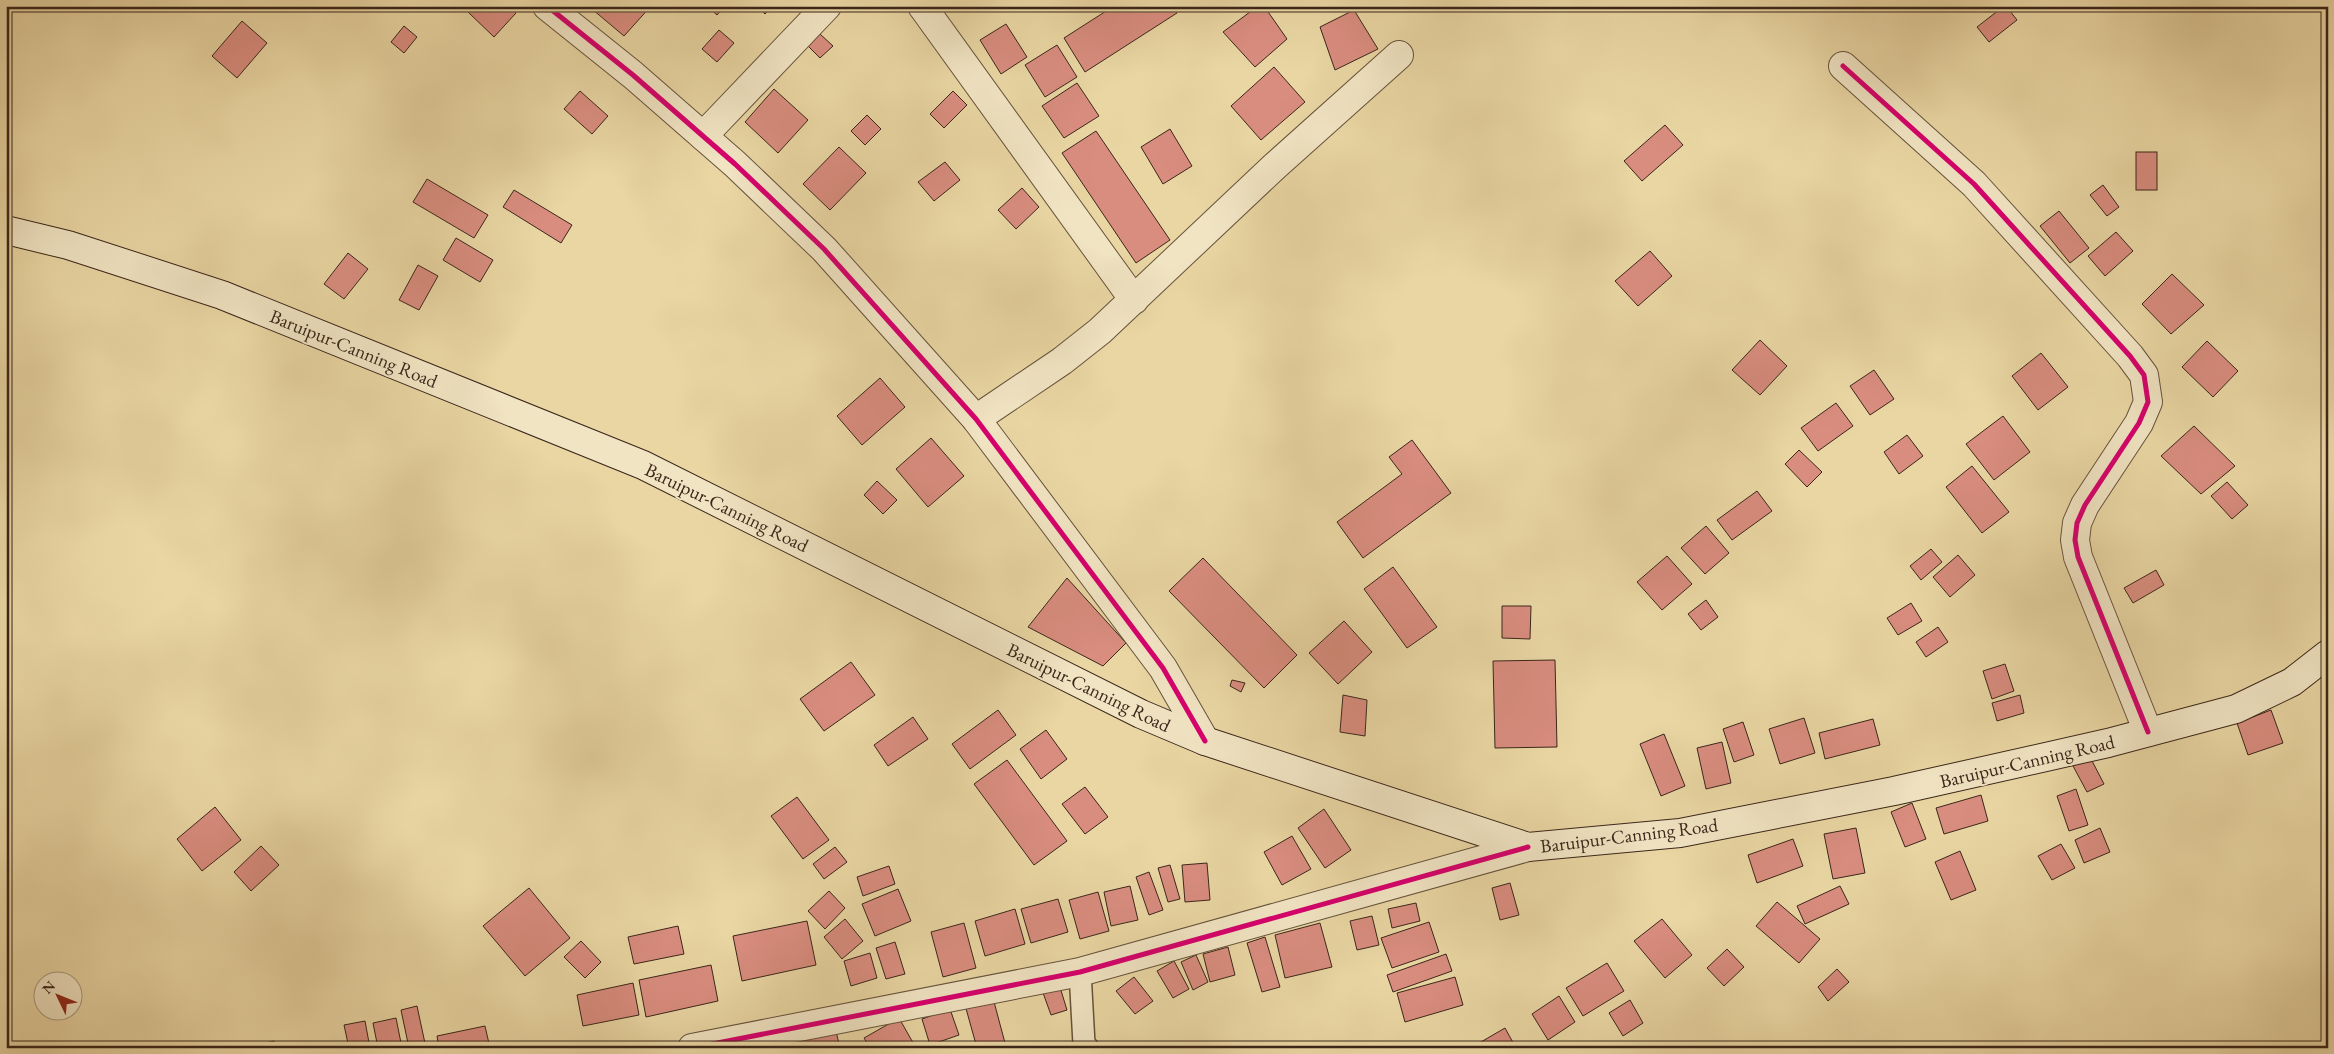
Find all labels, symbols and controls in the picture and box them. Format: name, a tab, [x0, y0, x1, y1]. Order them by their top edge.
street label: Baruipur-Canning Road	[266, 303, 442, 394]
street label: Baruipur-Canning Road	[641, 457, 813, 558]
street label: Baruipur-Canning Road	[1003, 637, 1175, 738]
street label: Baruipur-Canning Road	[1937, 729, 2117, 794]
street label: Baruipur-Canning Road	[1539, 812, 1720, 859]
north arrow	[32, 972, 82, 1022]
text: N	[38, 976, 59, 997]

